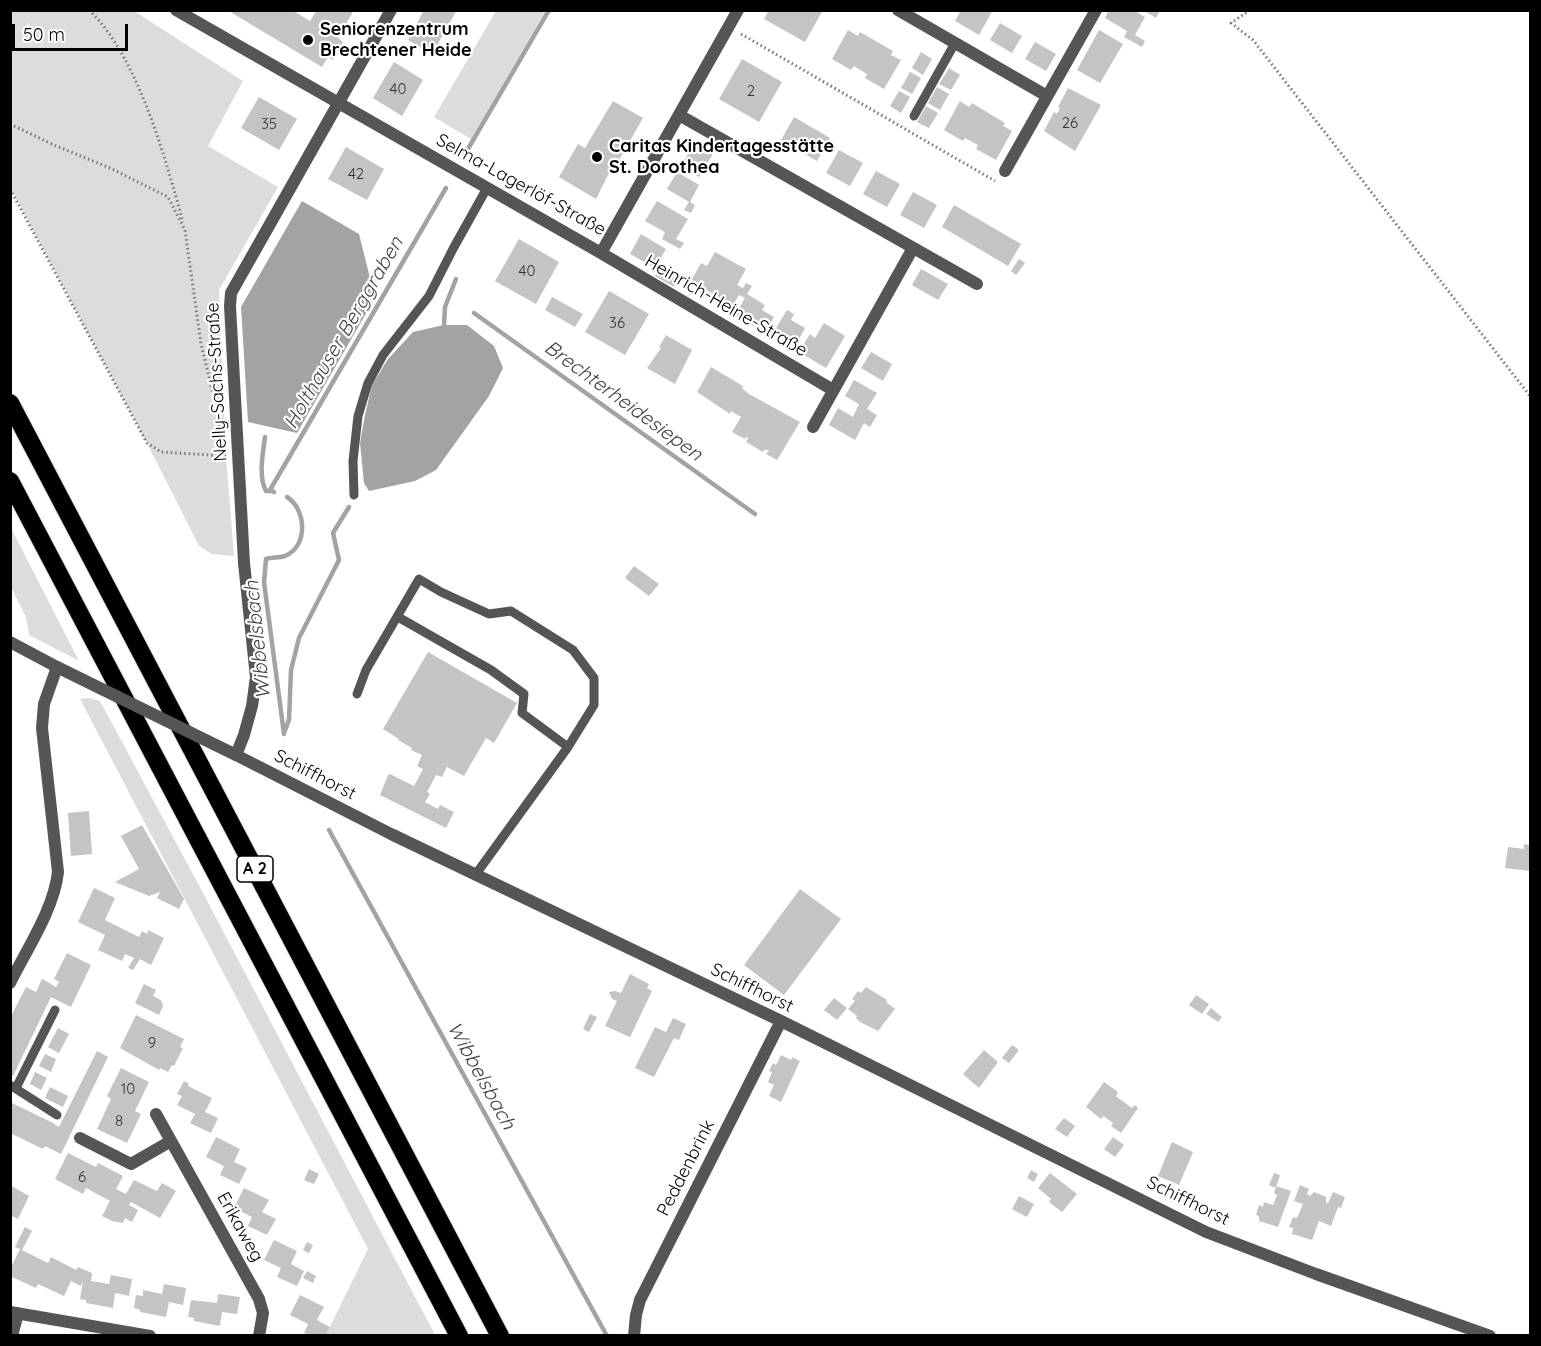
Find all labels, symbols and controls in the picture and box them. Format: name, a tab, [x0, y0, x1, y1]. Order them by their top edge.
scale bar	[15, 12, 130, 50]
place label: Seniorenzentrum Brechtener Heide	[320, 19, 472, 62]
text: 50 m	[23, 23, 65, 46]
marker: Seniorenzentrum Brechtener Heide	[301, 33, 315, 47]
house number: 40	[390, 80, 406, 98]
house number: 2	[747, 82, 755, 100]
house number: 26	[1062, 114, 1078, 132]
house number: 35	[261, 115, 277, 133]
street label: Selma-Lagerlöf-Straße	[432, 129, 610, 241]
place label: Caritas Kindertagesstätte St. Dorothea	[609, 136, 834, 178]
marker: Caritas Kindertagesstätte St. Dorothea	[590, 150, 604, 164]
house number: 42	[348, 165, 364, 183]
water label: Holthauser Berggraben	[279, 233, 409, 433]
street label: Heinrich-Heine-Straße	[641, 251, 811, 361]
house number: 40	[519, 262, 535, 280]
street label: Nelly-Sachs-Straße	[202, 302, 232, 462]
house number: 36	[609, 314, 625, 332]
water label: Brechterheidesiepen	[539, 336, 707, 466]
water label: Wibbelsbach	[240, 580, 276, 700]
street label: Schiffhorst	[270, 745, 360, 805]
road number: A 2	[237, 856, 273, 882]
street label: Schiffhorst	[707, 959, 797, 1017]
water label: Wibbelsbach	[442, 1018, 520, 1134]
house number: 9	[148, 1034, 156, 1052]
house number: 10	[121, 1080, 135, 1098]
house number: 8	[115, 1112, 123, 1130]
street label: Peddenbrink	[653, 1116, 719, 1220]
house number: 6	[78, 1168, 86, 1186]
street label: Schiffhorst	[1143, 1172, 1233, 1230]
street label: Erikaweg	[212, 1188, 268, 1266]

